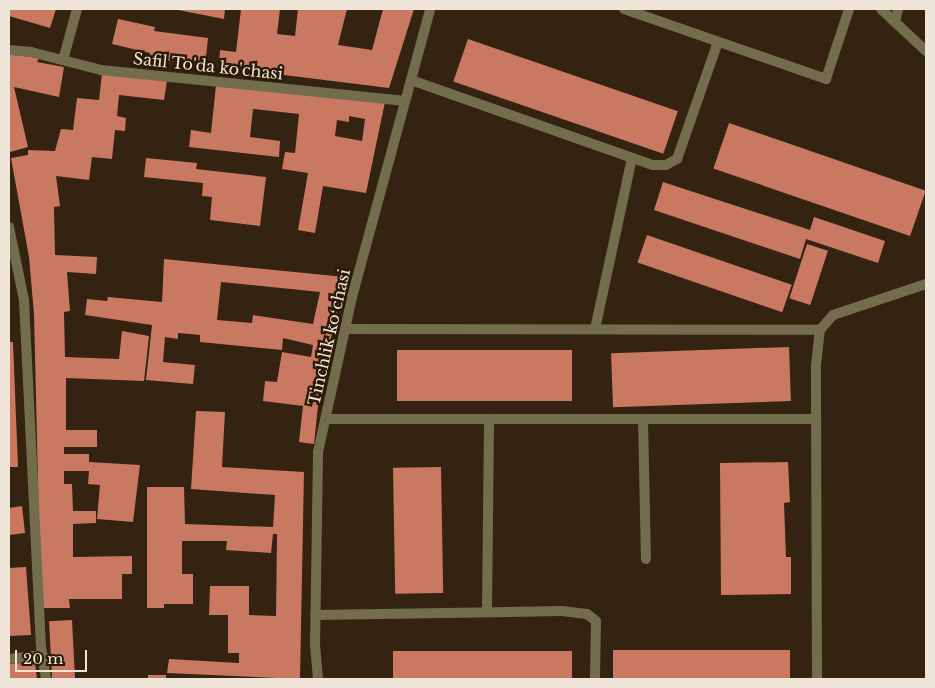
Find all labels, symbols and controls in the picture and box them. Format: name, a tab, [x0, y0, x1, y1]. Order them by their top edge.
street label: Safil To'da ko'chasi	[132, 49, 284, 83]
street label: Tinchlik koʻchasi	[304, 267, 354, 407]
scale bar	[18, 640, 90, 672]
text: 20 m	[23, 649, 63, 668]

